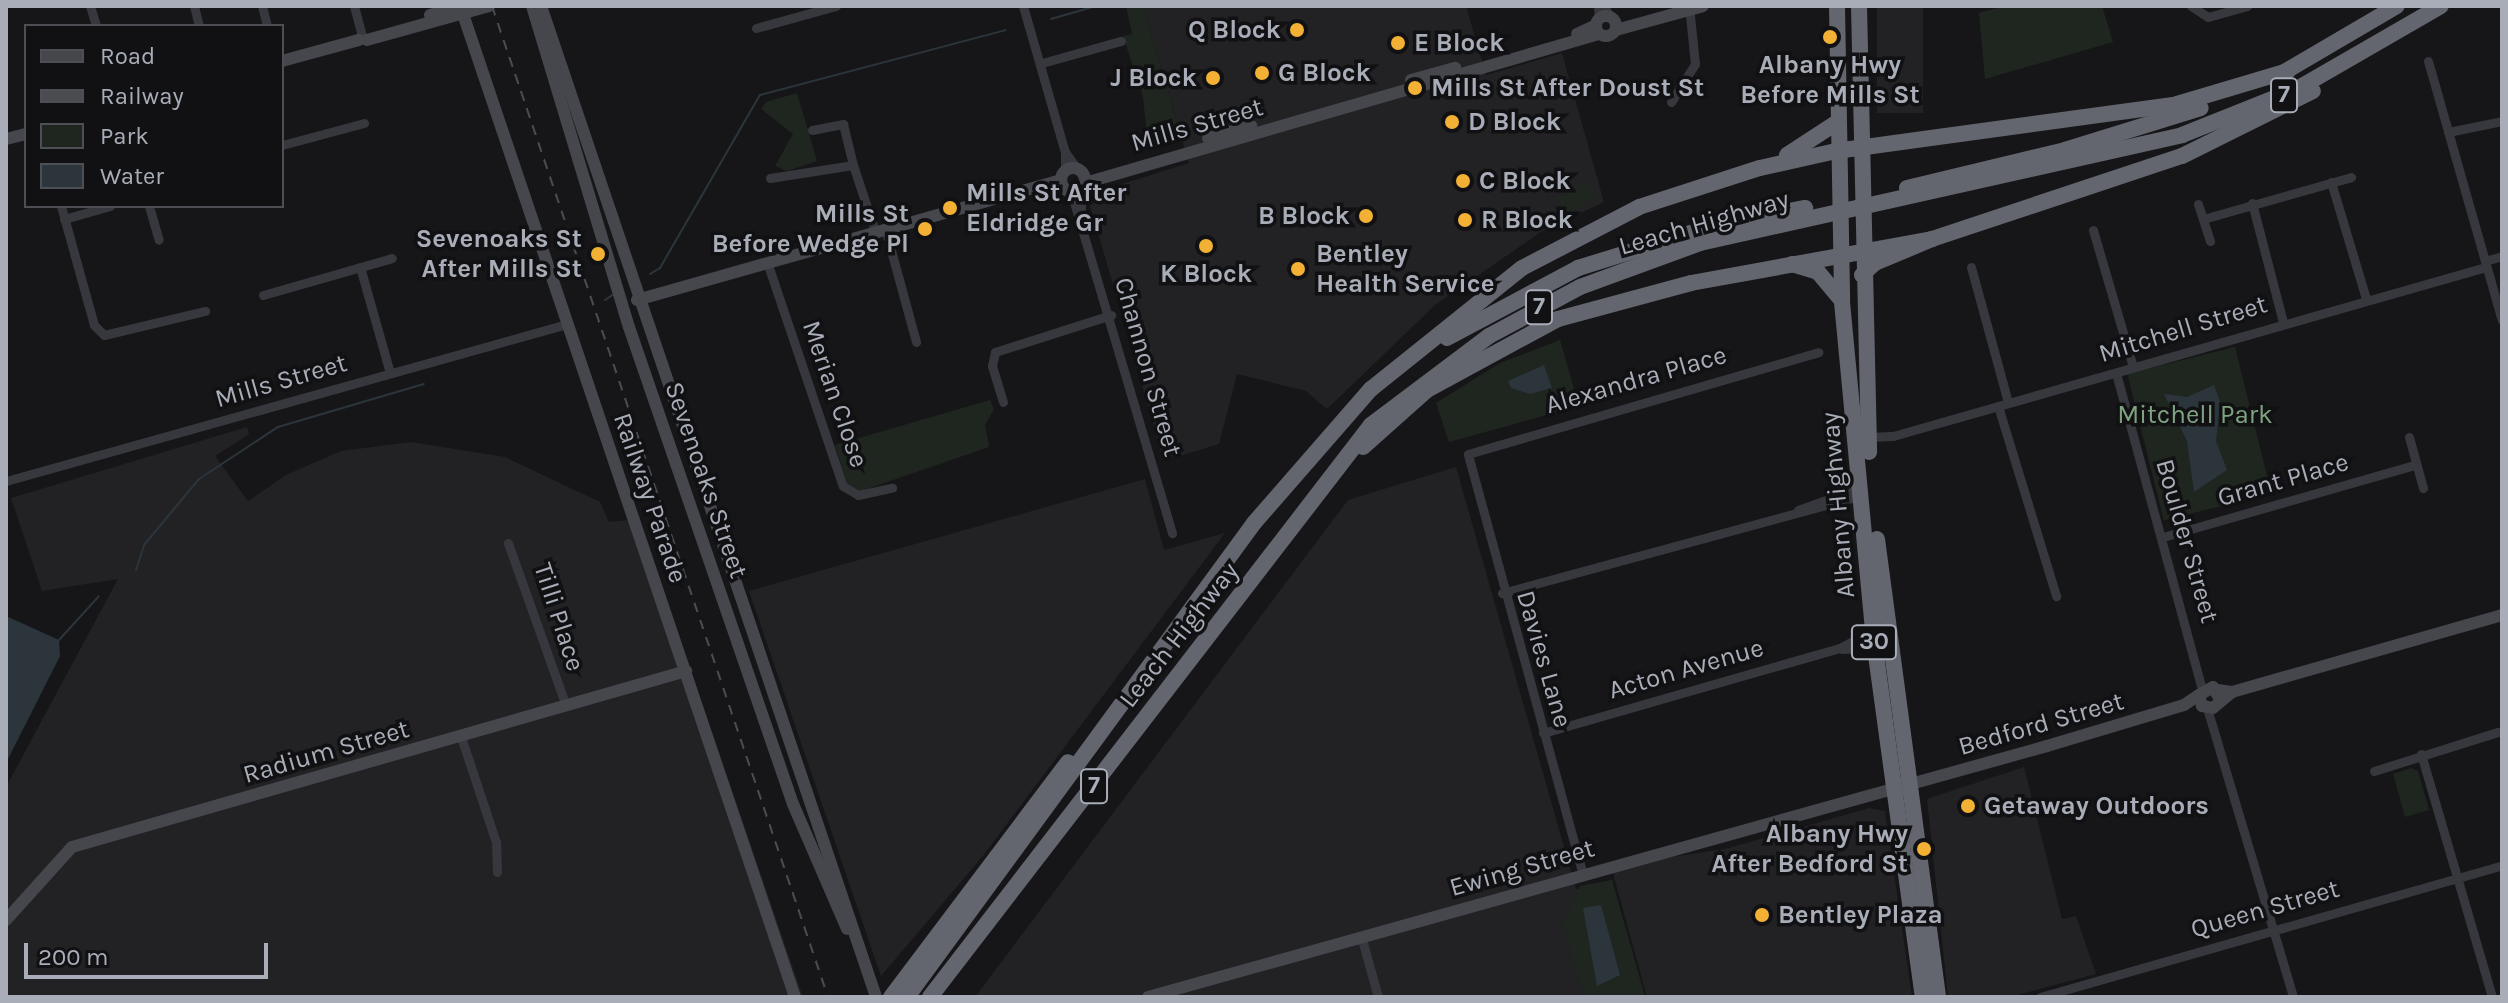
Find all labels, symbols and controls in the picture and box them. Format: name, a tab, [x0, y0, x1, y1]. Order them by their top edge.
place label: Q Block	[1188, 14, 1281, 46]
marker: Q Block	[1288, 21, 1306, 39]
legend	[24, 24, 284, 208]
place label: E Block	[1414, 27, 1504, 59]
marker: Albany Hwy Before Mills St	[1821, 28, 1839, 46]
marker: E Block	[1389, 34, 1407, 52]
text: Road	[100, 42, 155, 70]
place label: Albany Hwy Before Mills St	[1740, 49, 1920, 110]
place label: G Block	[1278, 57, 1371, 89]
place label: J Block	[1110, 62, 1197, 94]
marker: G Block	[1253, 64, 1271, 82]
marker: J Block	[1204, 69, 1222, 87]
place label: Mills St After Doust St	[1431, 72, 1704, 104]
road number: 7	[2270, 75, 2298, 115]
marker: Mills St After Doust St	[1406, 79, 1424, 97]
text: Railway	[100, 82, 184, 110]
street label: Mills Street	[1128, 91, 1266, 159]
place label: D Block	[1468, 106, 1561, 138]
marker: D Block	[1443, 113, 1461, 131]
text: Park	[100, 122, 149, 150]
text: Water	[100, 162, 164, 190]
place label: C Block	[1479, 165, 1571, 197]
marker: C Block	[1454, 172, 1472, 190]
place label: Mills St After Eldridge Gr	[966, 177, 1127, 238]
street label: Leach Highway	[1615, 184, 1793, 262]
place label: Mills St Before Wedge Pl	[712, 198, 909, 260]
marker: Mills St After Eldridge Gr	[941, 199, 959, 217]
place label: B Block	[1258, 200, 1350, 232]
place label: R Block	[1481, 204, 1573, 236]
marker: B Block	[1357, 207, 1375, 225]
marker: R Block	[1456, 211, 1474, 229]
marker: Mills St Before Wedge Pl	[916, 220, 934, 238]
place label: Sevenoaks St After Mills St	[416, 223, 582, 284]
marker: K Block	[1197, 237, 1215, 255]
place label: Bentley Health Service	[1316, 238, 1494, 300]
marker: Sevenoaks St After Mills St	[589, 245, 607, 263]
place label: K Block	[1160, 258, 1252, 290]
marker: Bentley Health Service	[1287, 258, 1309, 280]
street label: Channon Street	[1108, 274, 1188, 460]
road number: 7	[1525, 287, 1553, 327]
street label: Mitchell Street	[2095, 289, 2271, 369]
street label: Merian Close	[795, 317, 875, 471]
street label: Alexandra Place	[1542, 339, 1730, 421]
street label: Mills Street	[212, 347, 350, 415]
street label: Sevenoaks Street	[658, 378, 754, 582]
park label: Mitchell Park	[2117, 399, 2273, 431]
street label: Railway Parade	[606, 409, 694, 587]
street label: Albany Highway	[1814, 411, 1862, 599]
street label: Grant Place	[2214, 446, 2352, 514]
street label: Boulder Street	[2149, 455, 2225, 627]
street label: Leach Highway	[1113, 556, 1245, 714]
street label: Tilli Place	[527, 559, 591, 675]
street label: Davies Lane	[1510, 587, 1578, 731]
road number: 30	[1850, 622, 1898, 662]
street label: Acton Avenue	[1605, 632, 1767, 706]
street label: Bedford Street	[1955, 686, 2127, 762]
street label: Radium Street	[240, 713, 412, 791]
road number: 7	[1080, 766, 1108, 806]
place label: Getaway Outdoors	[1984, 790, 2209, 822]
marker: Getaway Outdoors	[1959, 797, 1977, 815]
place label: Albany Hwy After Bedford St	[1711, 818, 1908, 880]
street label: Ewing Street	[1446, 832, 1598, 904]
marker: Albany Hwy After Bedford St	[1915, 840, 1933, 858]
street label: Queen Street	[2187, 873, 2343, 945]
place label: Bentley Plaza	[1778, 899, 1943, 931]
marker: Bentley Plaza	[1753, 906, 1771, 924]
scale bar	[28, 927, 272, 977]
text: 200 m	[38, 943, 109, 971]

